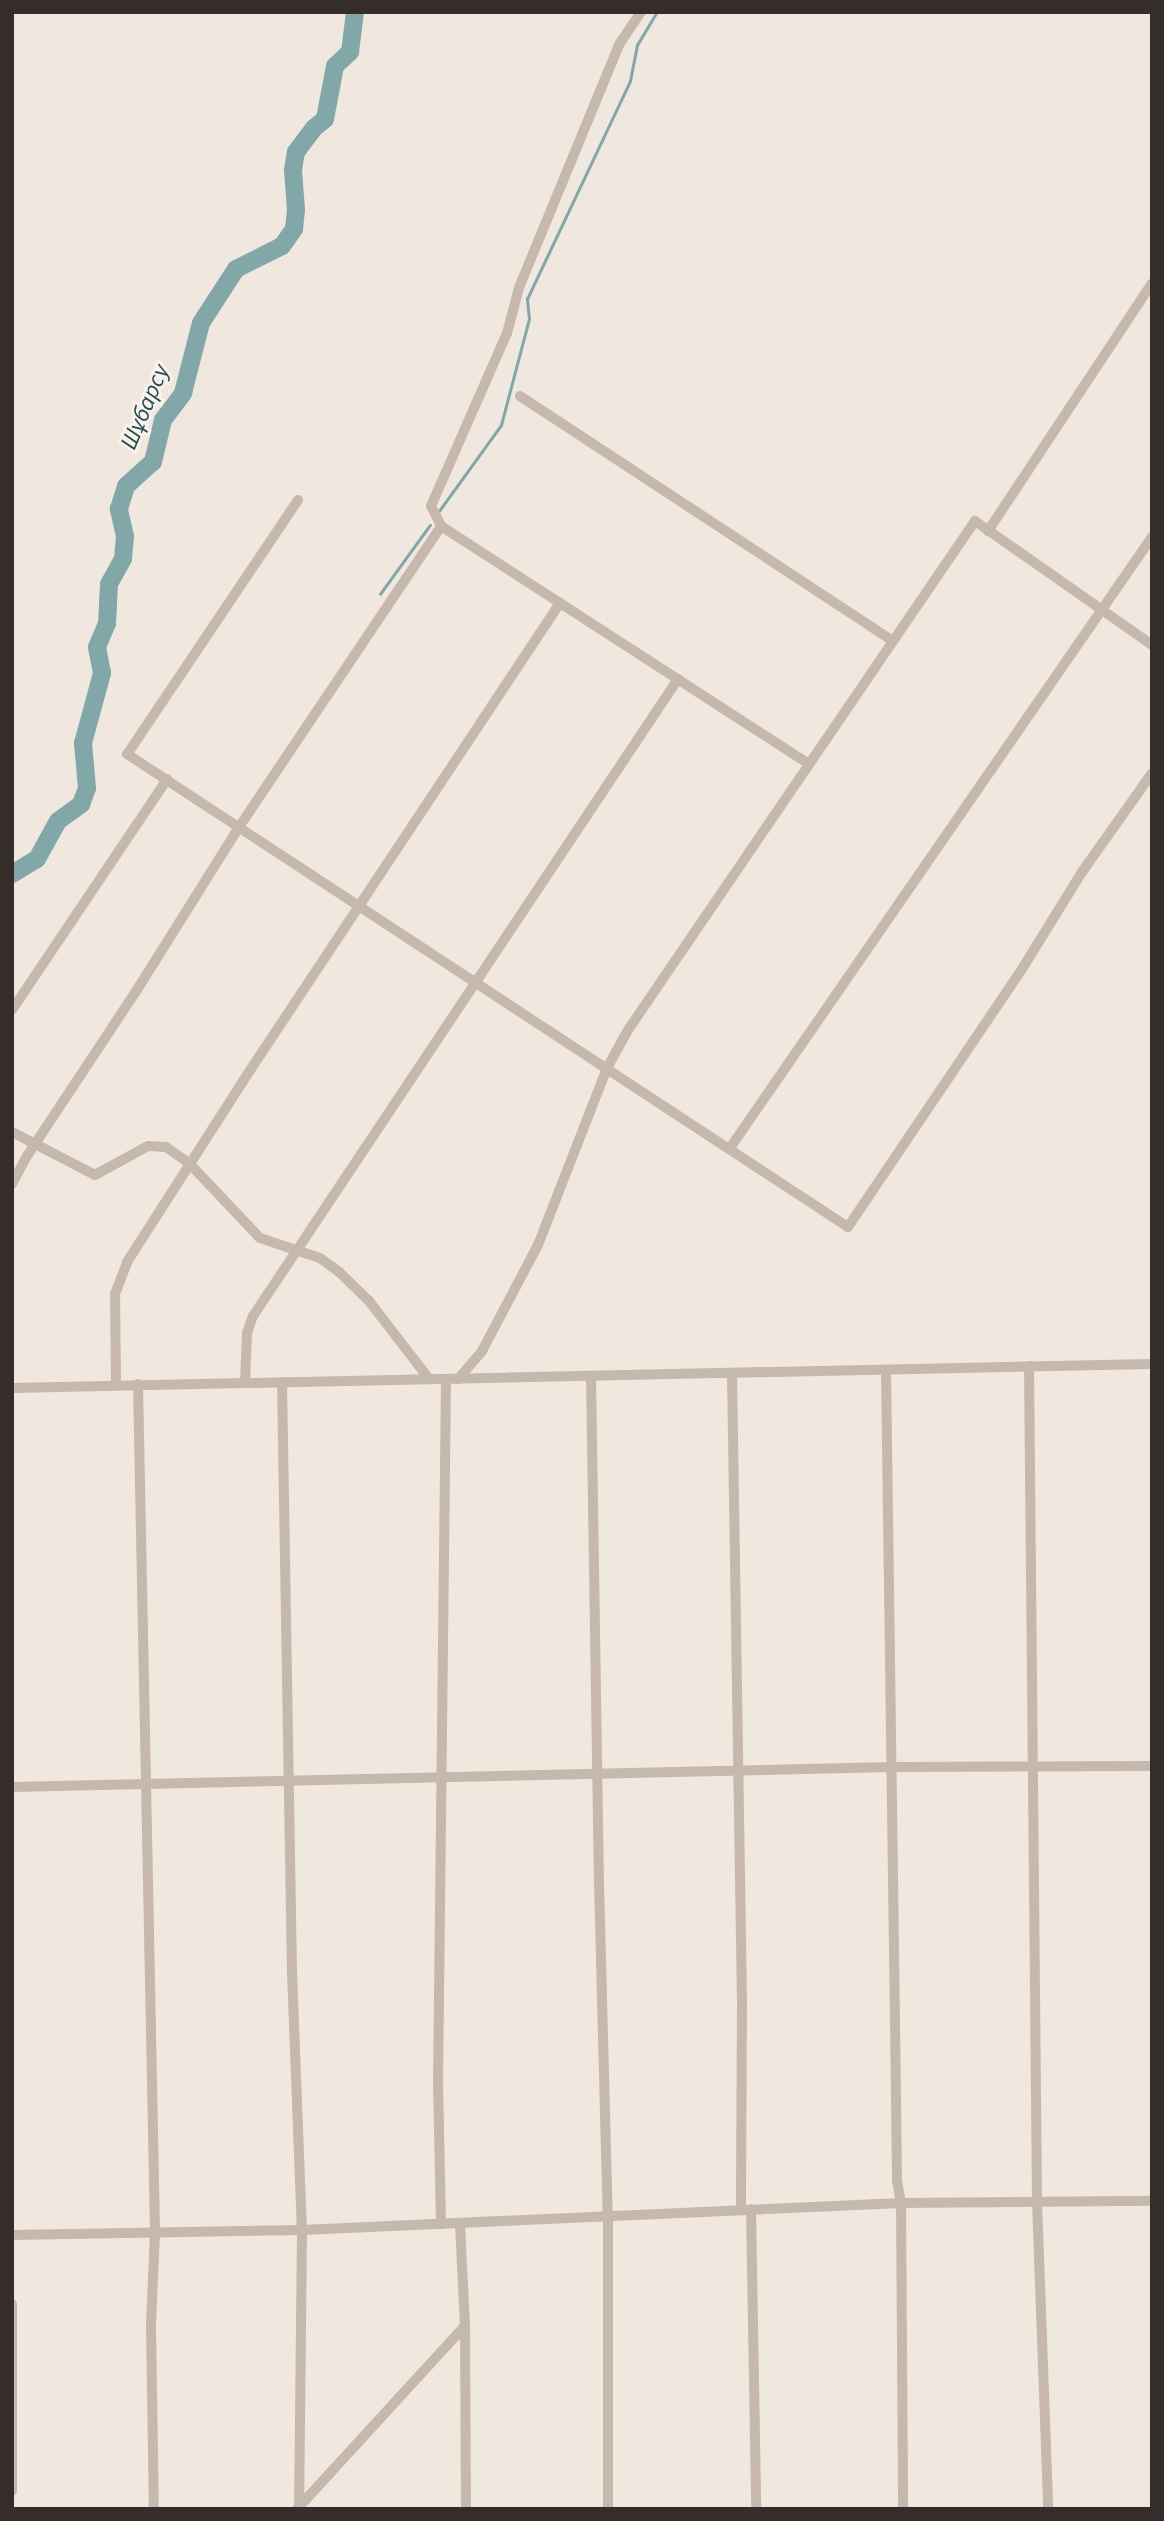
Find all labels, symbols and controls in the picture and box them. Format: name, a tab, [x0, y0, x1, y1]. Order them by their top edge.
water label: Шұбарсу	[114, 360, 176, 454]

